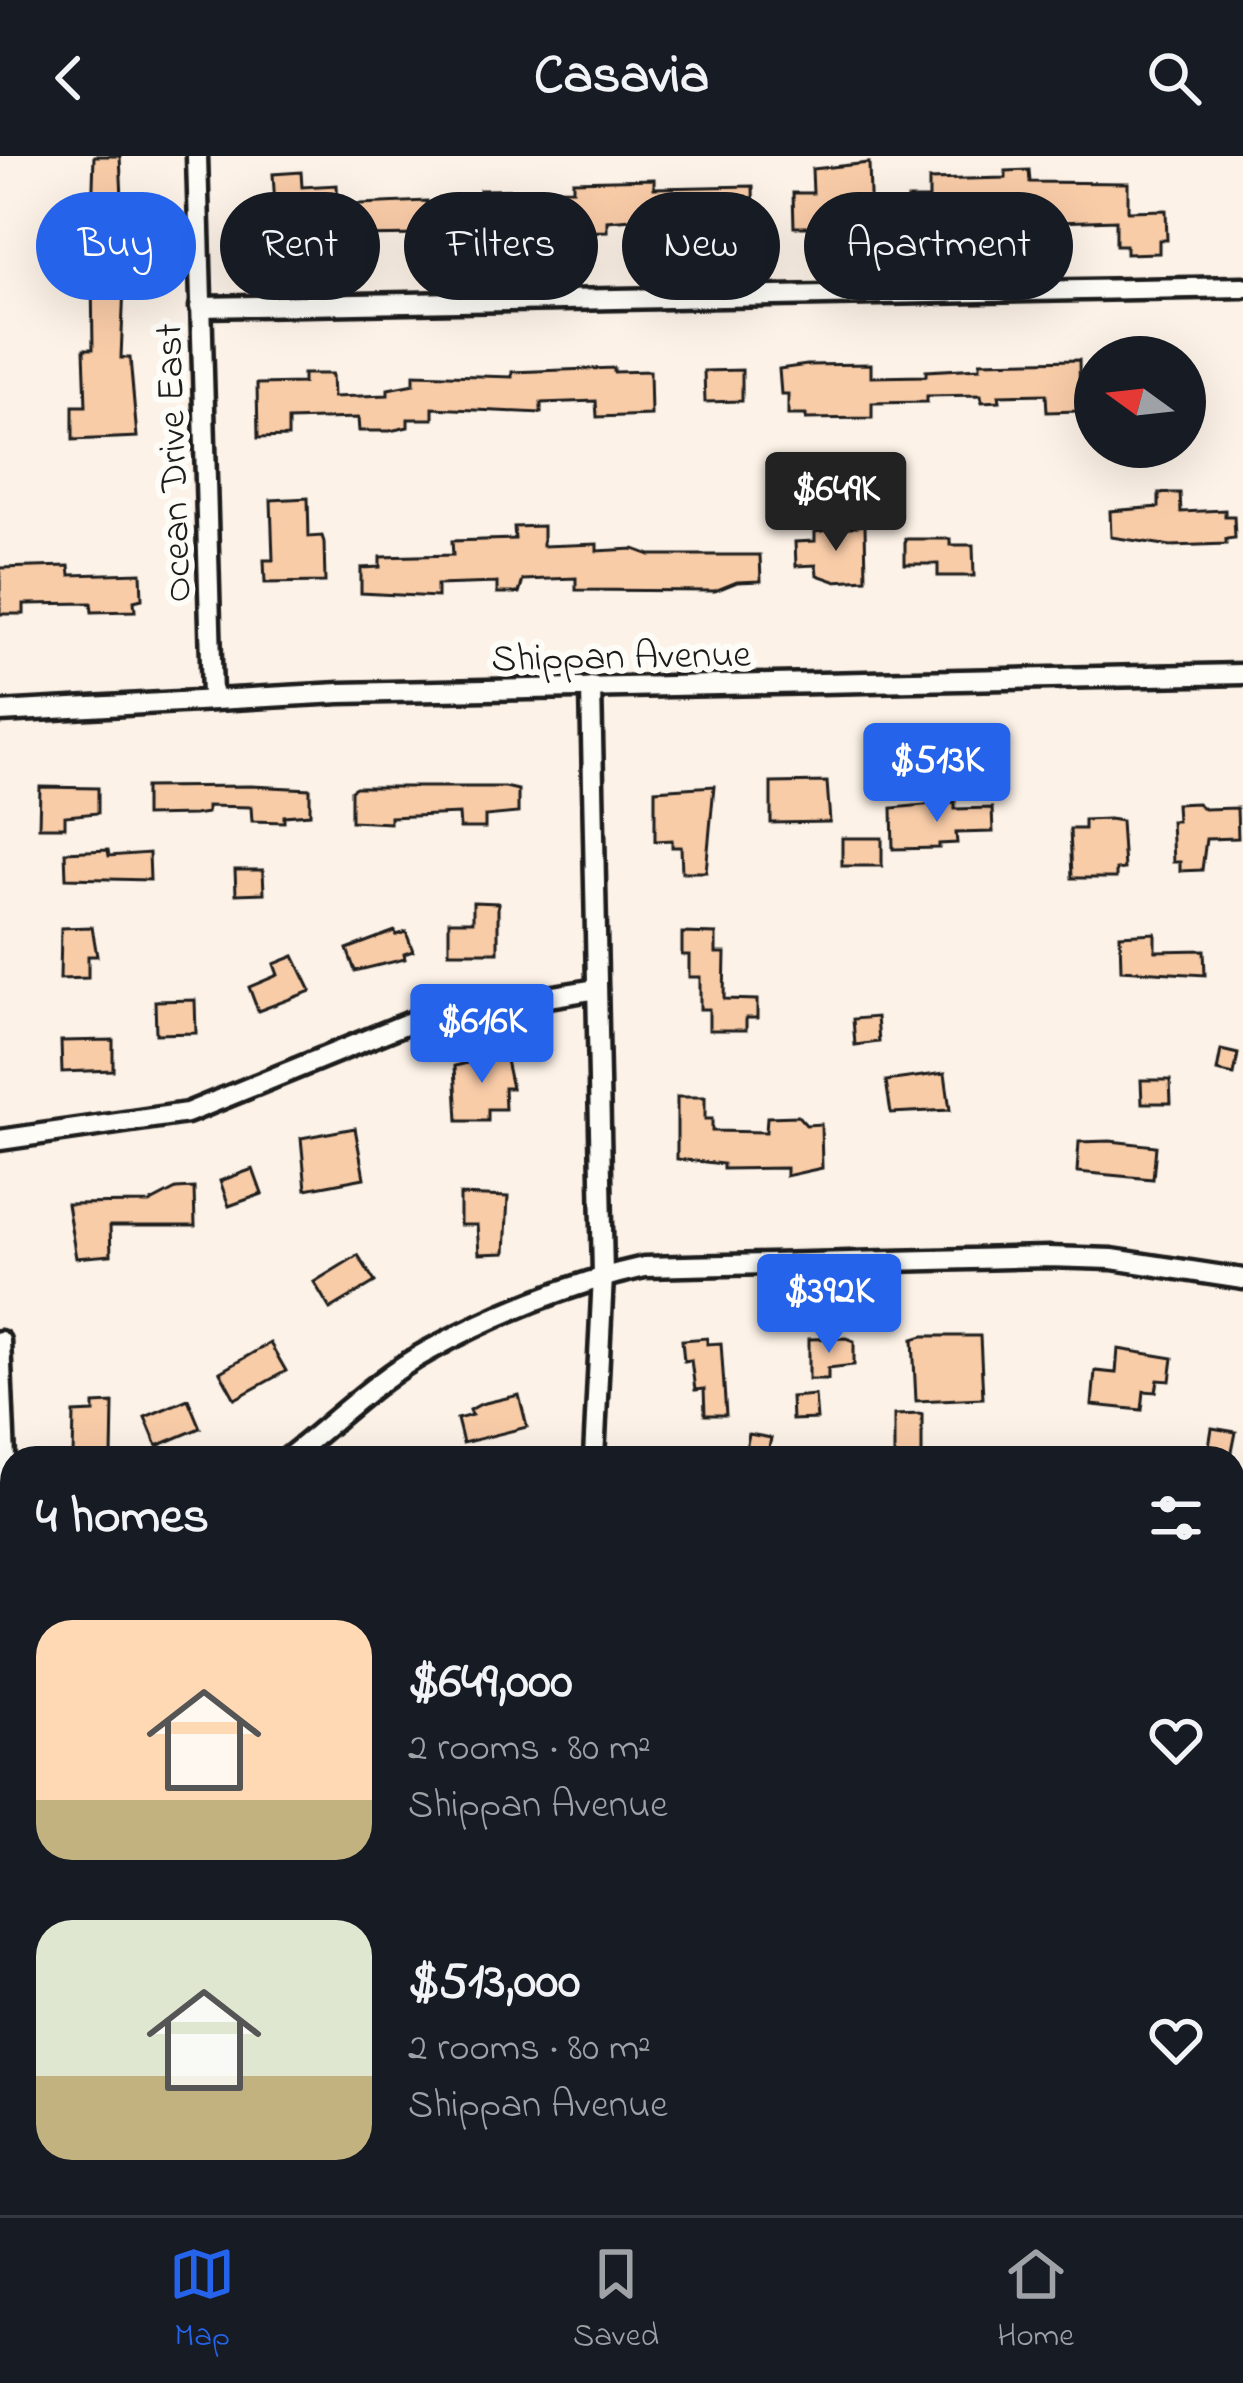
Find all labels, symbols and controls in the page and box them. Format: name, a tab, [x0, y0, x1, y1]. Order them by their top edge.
text: Casavia	[534, 39, 709, 117]
icon: back	[36, 45, 102, 111]
icon: search	[1141, 45, 1207, 111]
chip: Buy	[36, 192, 196, 300]
chip: Rent	[220, 192, 380, 300]
chip: Filters	[404, 192, 598, 300]
chip: New	[622, 192, 780, 300]
chip: Apartment	[804, 192, 1073, 300]
street label: Ocean Drive East	[142, 322, 209, 603]
north arrow	[1074, 336, 1206, 468]
map controls	[1074, 336, 1206, 468]
pin: $649K	[752, 452, 920, 554]
text: $649K	[792, 462, 880, 519]
street label: Shippan Avenue	[491, 628, 752, 689]
pin: $513K	[853, 723, 1021, 825]
text: $513K	[890, 733, 984, 790]
pin: $616K	[398, 984, 566, 1086]
text: $616K	[437, 994, 527, 1051]
pin: $392K	[745, 1254, 913, 1356]
text: $392K	[784, 1264, 874, 1321]
text: 4 homes	[36, 1481, 209, 1556]
icon: filters	[1143, 1485, 1209, 1551]
text: $649,000	[408, 1646, 573, 1721]
icon: home	[132, 1668, 276, 1812]
icon: heart	[1143, 1707, 1209, 1773]
text: 2 rooms · 80 m²	[408, 1721, 651, 1778]
text: Shippan Avenue	[408, 1778, 668, 1835]
text: $513,000	[408, 1946, 580, 2021]
icon: home	[132, 1968, 276, 2112]
icon: heart	[1143, 2007, 1209, 2073]
text: 2 rooms · 80 m²	[408, 2021, 651, 2078]
text: Shippan Avenue	[408, 2078, 668, 2135]
tab: Map	[169, 2241, 235, 2361]
tab: Saved	[573, 2241, 659, 2361]
tab: Home	[997, 2241, 1074, 2361]

